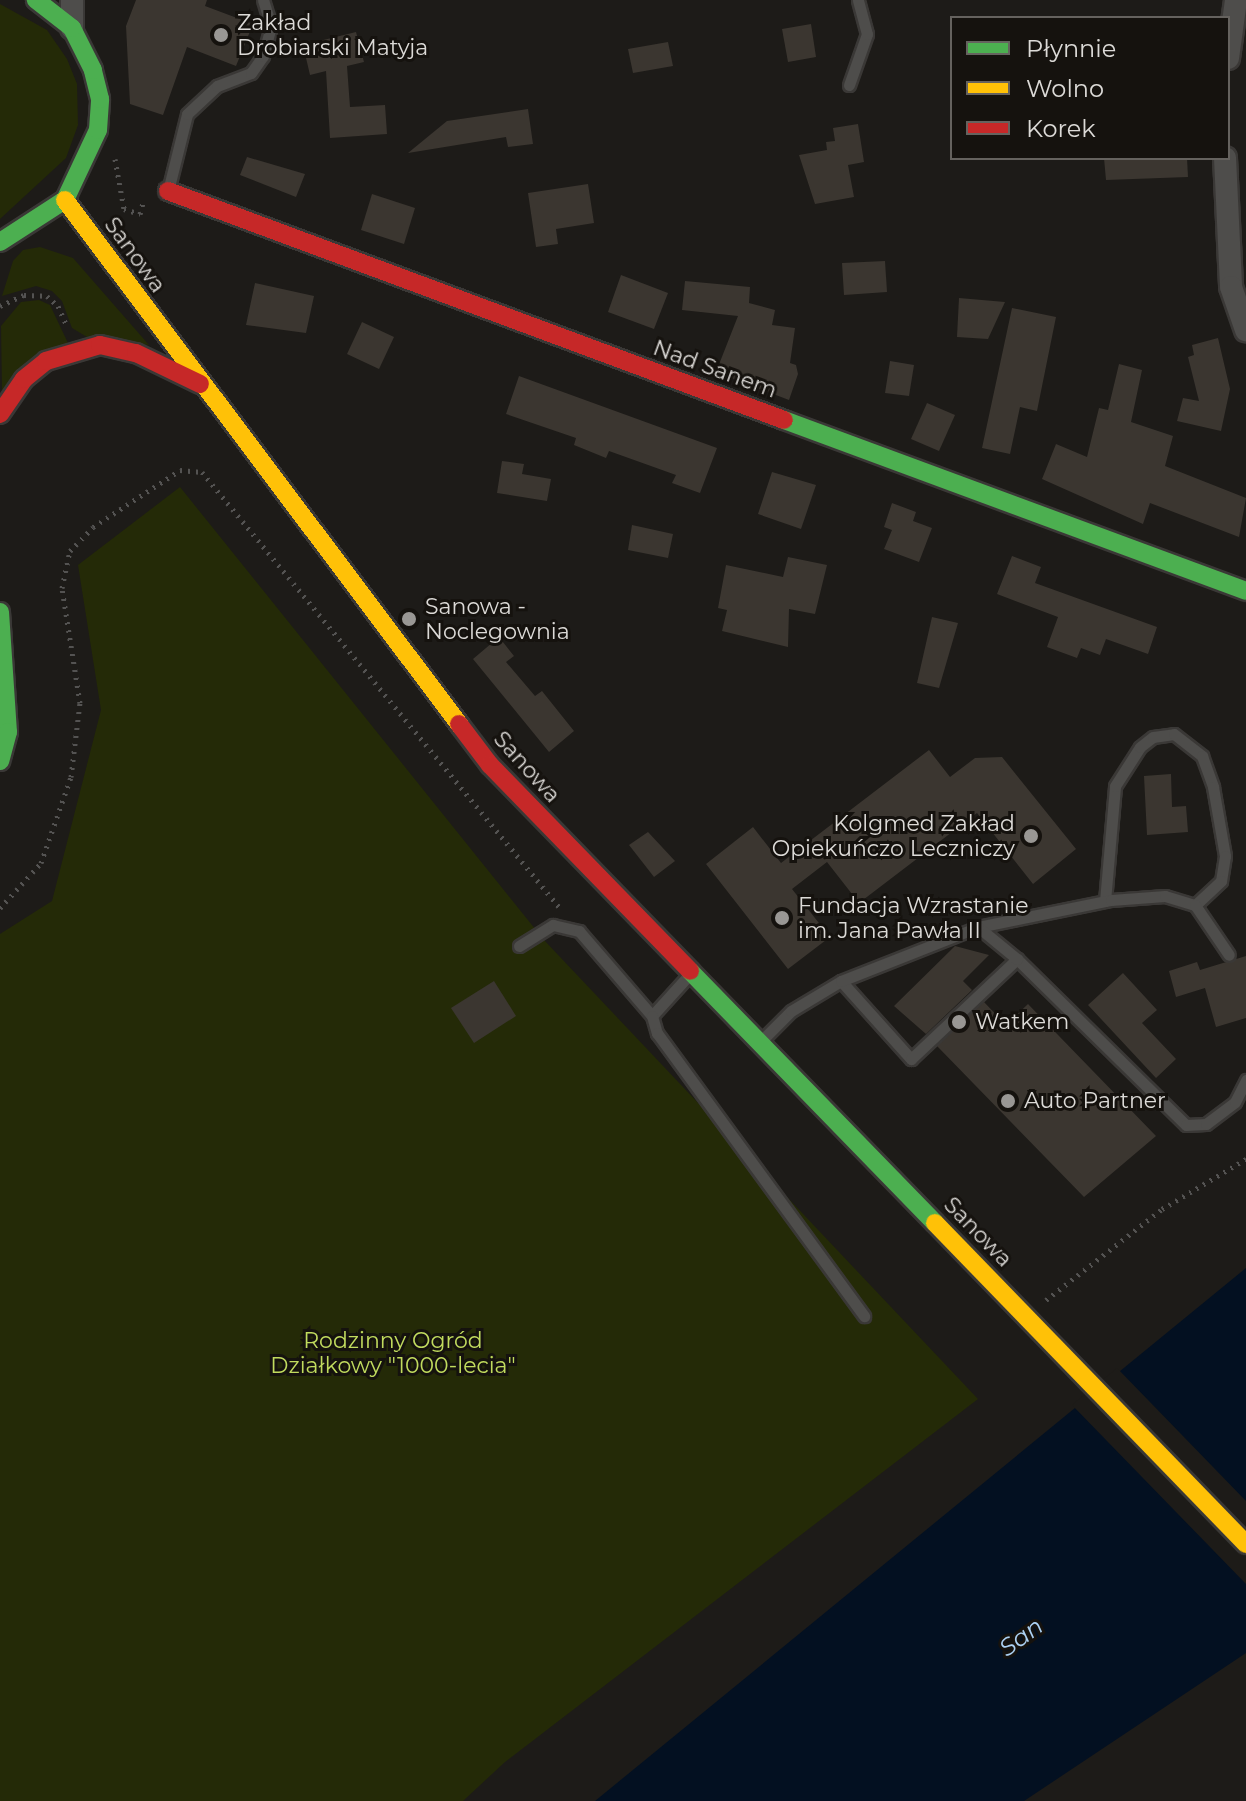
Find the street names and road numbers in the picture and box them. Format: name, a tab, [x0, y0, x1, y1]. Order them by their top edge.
street label: Sanowa	[99, 212, 171, 298]
street label: Nad Sanem	[650, 334, 780, 404]
street label: Sanowa	[488, 726, 566, 808]
street label: Sanowa	[938, 1192, 1018, 1272]

